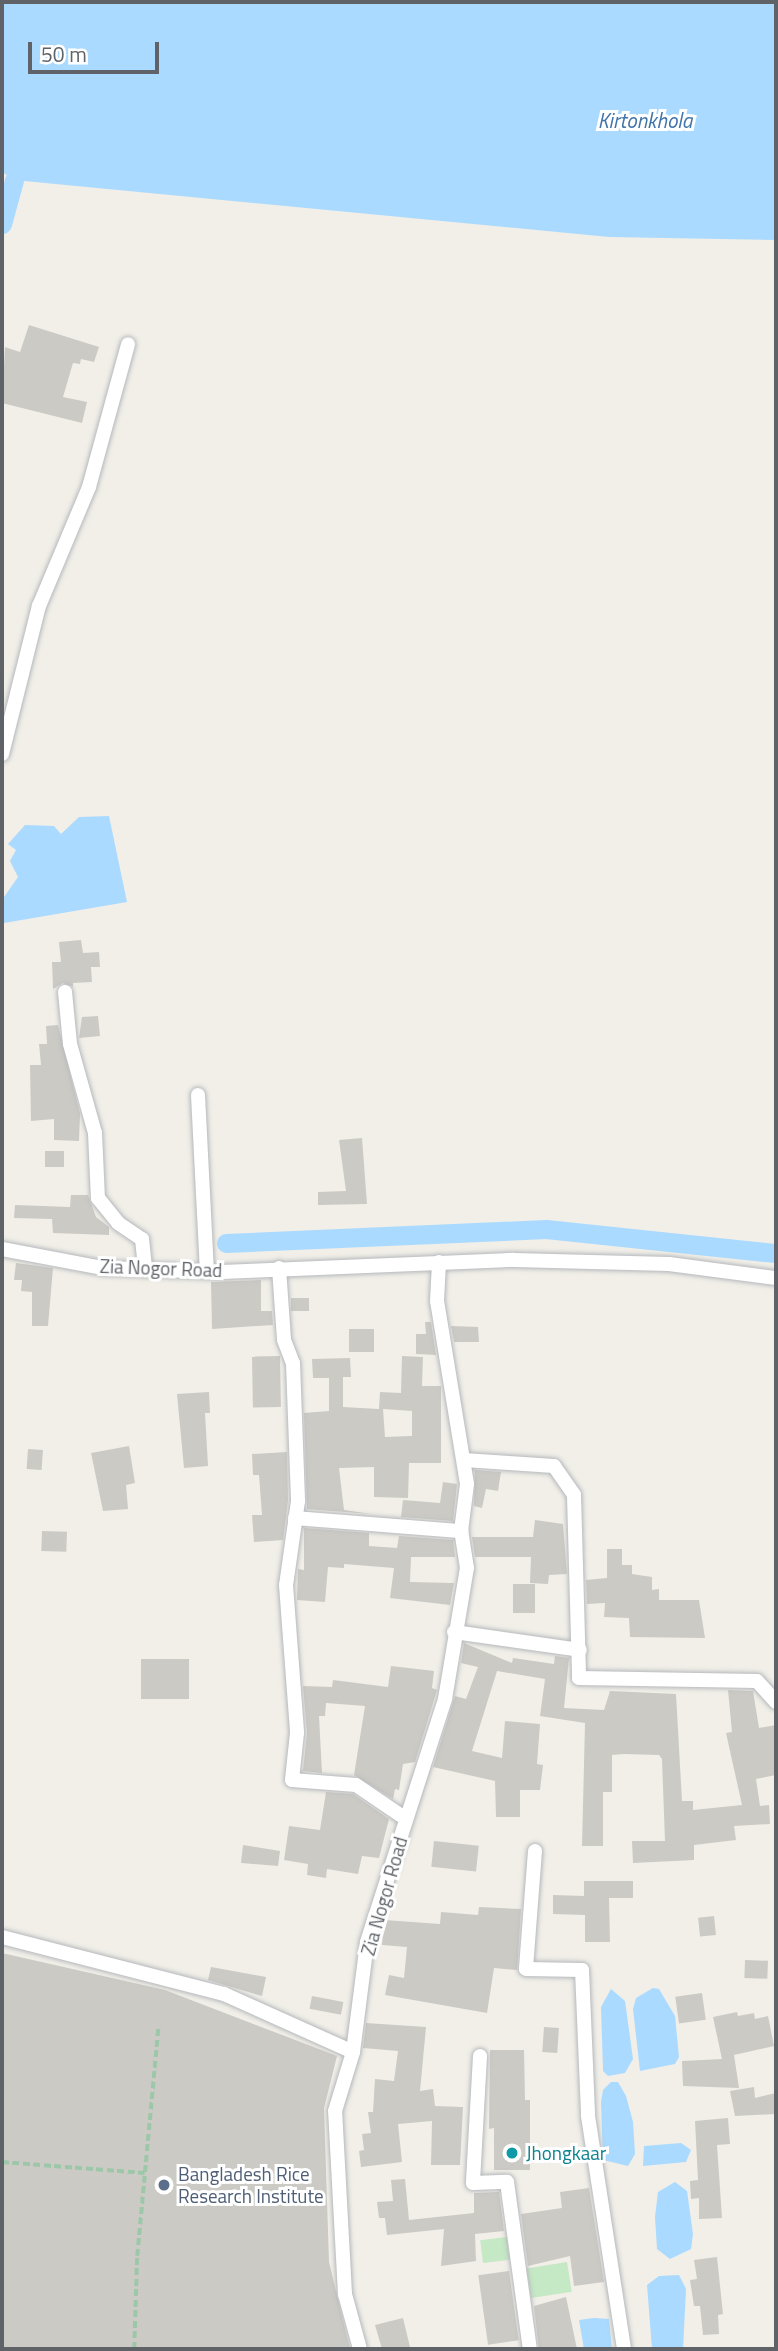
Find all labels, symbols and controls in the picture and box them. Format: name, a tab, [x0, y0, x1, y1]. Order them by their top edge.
scale bar	[32, 28, 163, 72]
text: 50 m	[41, 38, 87, 70]
water label: Kirtonkhola	[598, 107, 692, 133]
street label: Zia Nogor Road	[99, 1254, 223, 1282]
street label: Zia Nogor Road	[356, 1834, 412, 1958]
place label: Jhongkaar	[526, 2142, 606, 2164]
marker: Jhongkaar	[504, 2145, 520, 2161]
place label: Bangladesh Rice Research Institute	[178, 2163, 324, 2207]
marker: Bangladesh Rice Research Institute	[156, 2177, 172, 2193]

